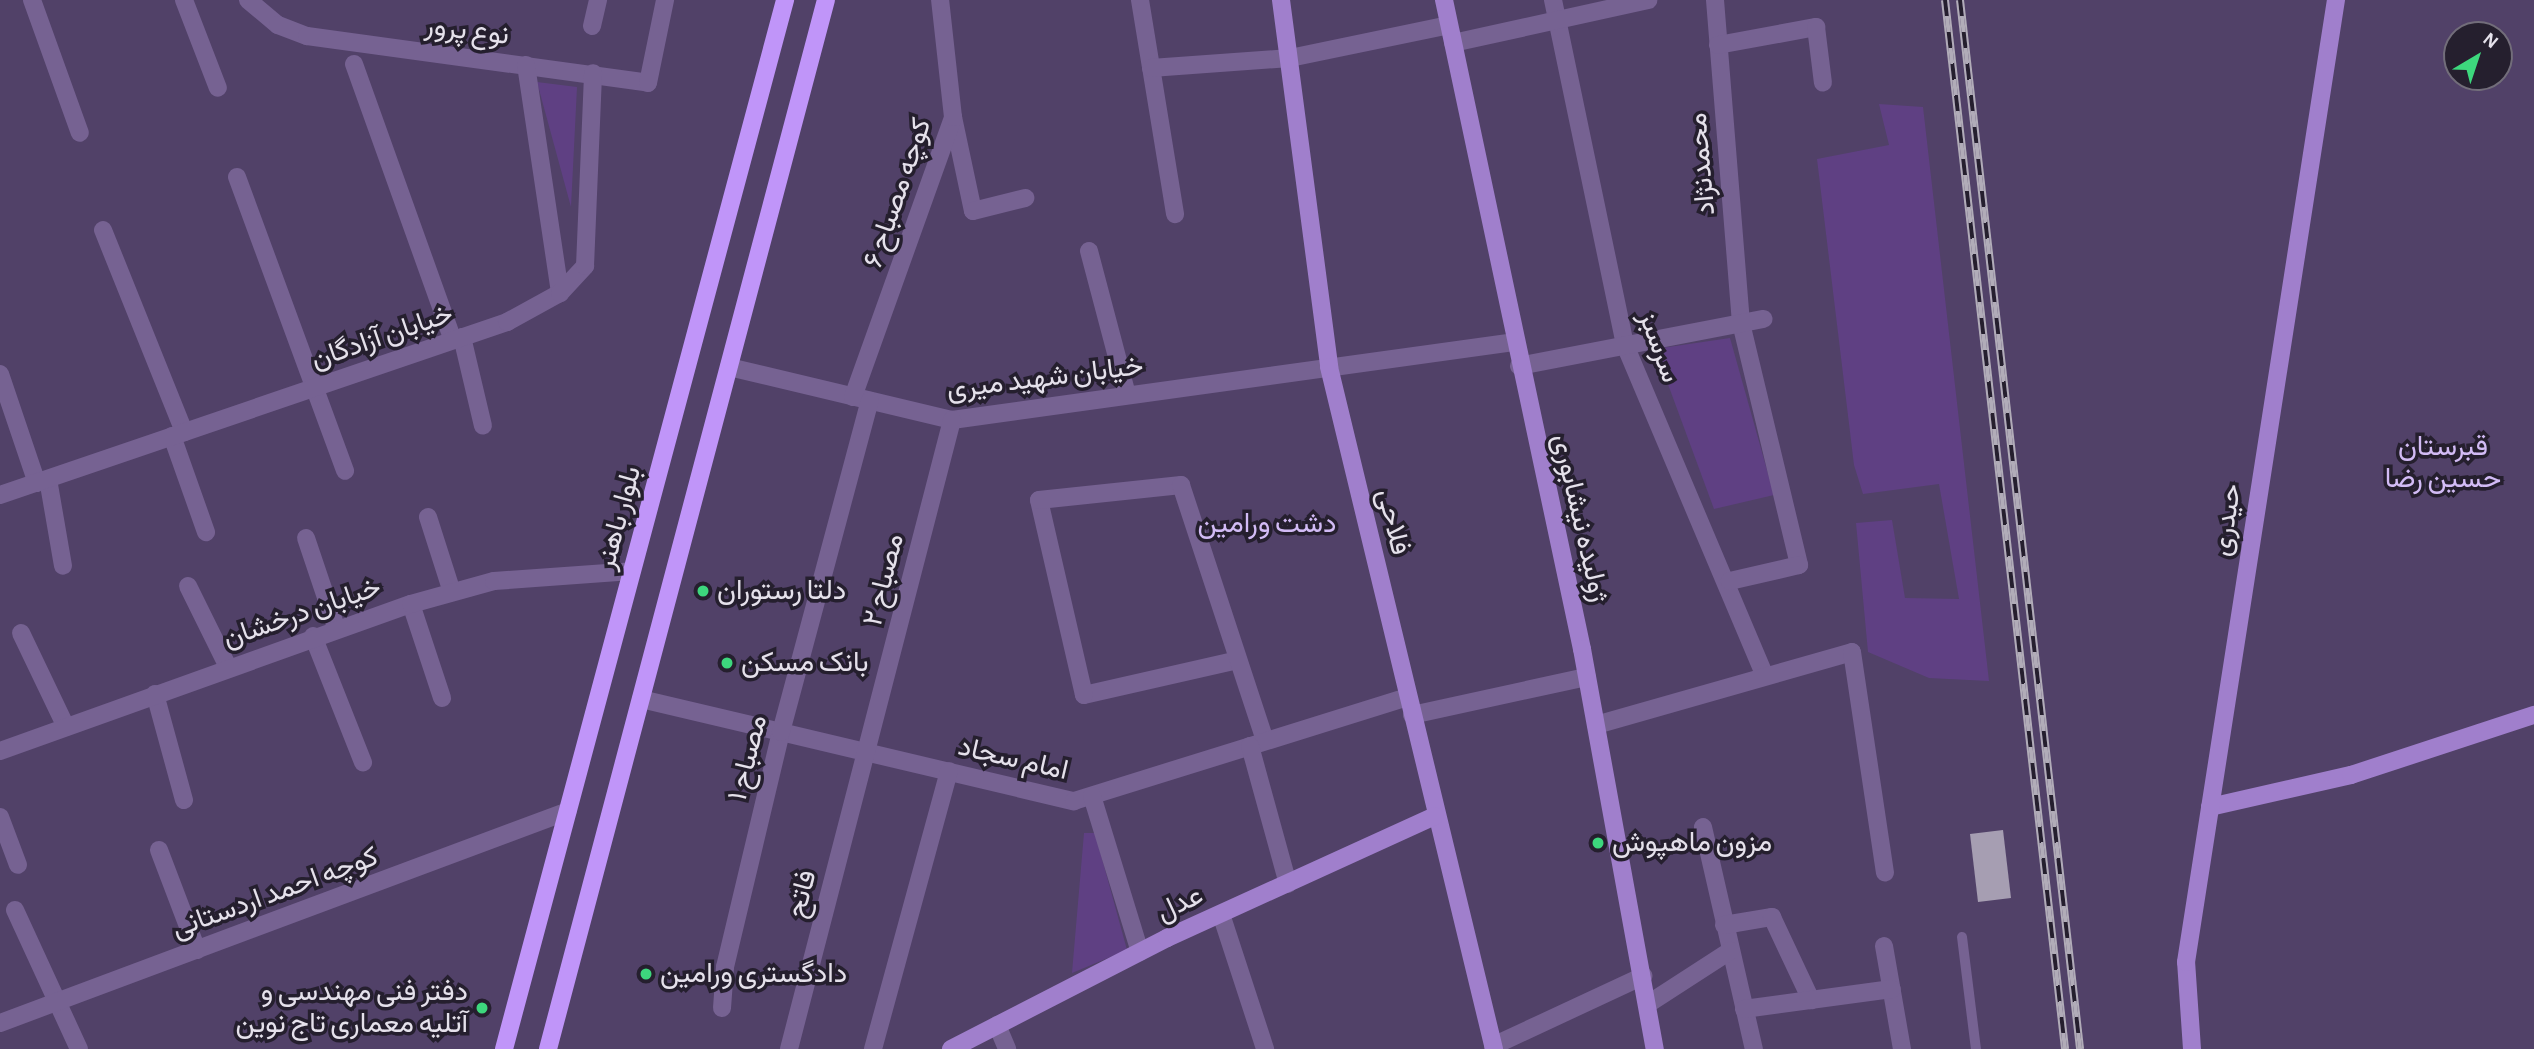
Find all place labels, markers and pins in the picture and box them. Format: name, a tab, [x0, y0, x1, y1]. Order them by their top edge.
place label: دلتا رستوران	[717, 574, 846, 608]
marker: دلتا رستوران	[695, 583, 711, 599]
place label: بانک مسکن	[741, 646, 869, 680]
marker: بانک مسکن	[719, 655, 735, 671]
place label: مزون ماهپوش	[1612, 826, 1772, 860]
marker: مزون ماهپوش	[1590, 835, 1606, 851]
place label: دادگستری ورامین	[660, 957, 847, 991]
marker: دادگستری ورامین	[638, 966, 654, 982]
place label: دفتر فنی مهندسی و آتلیه معماری تاج نوین	[235, 975, 468, 1041]
marker: دفتر فنی مهندسی و آتلیه معماری تاج نوین	[474, 1000, 490, 1016]

